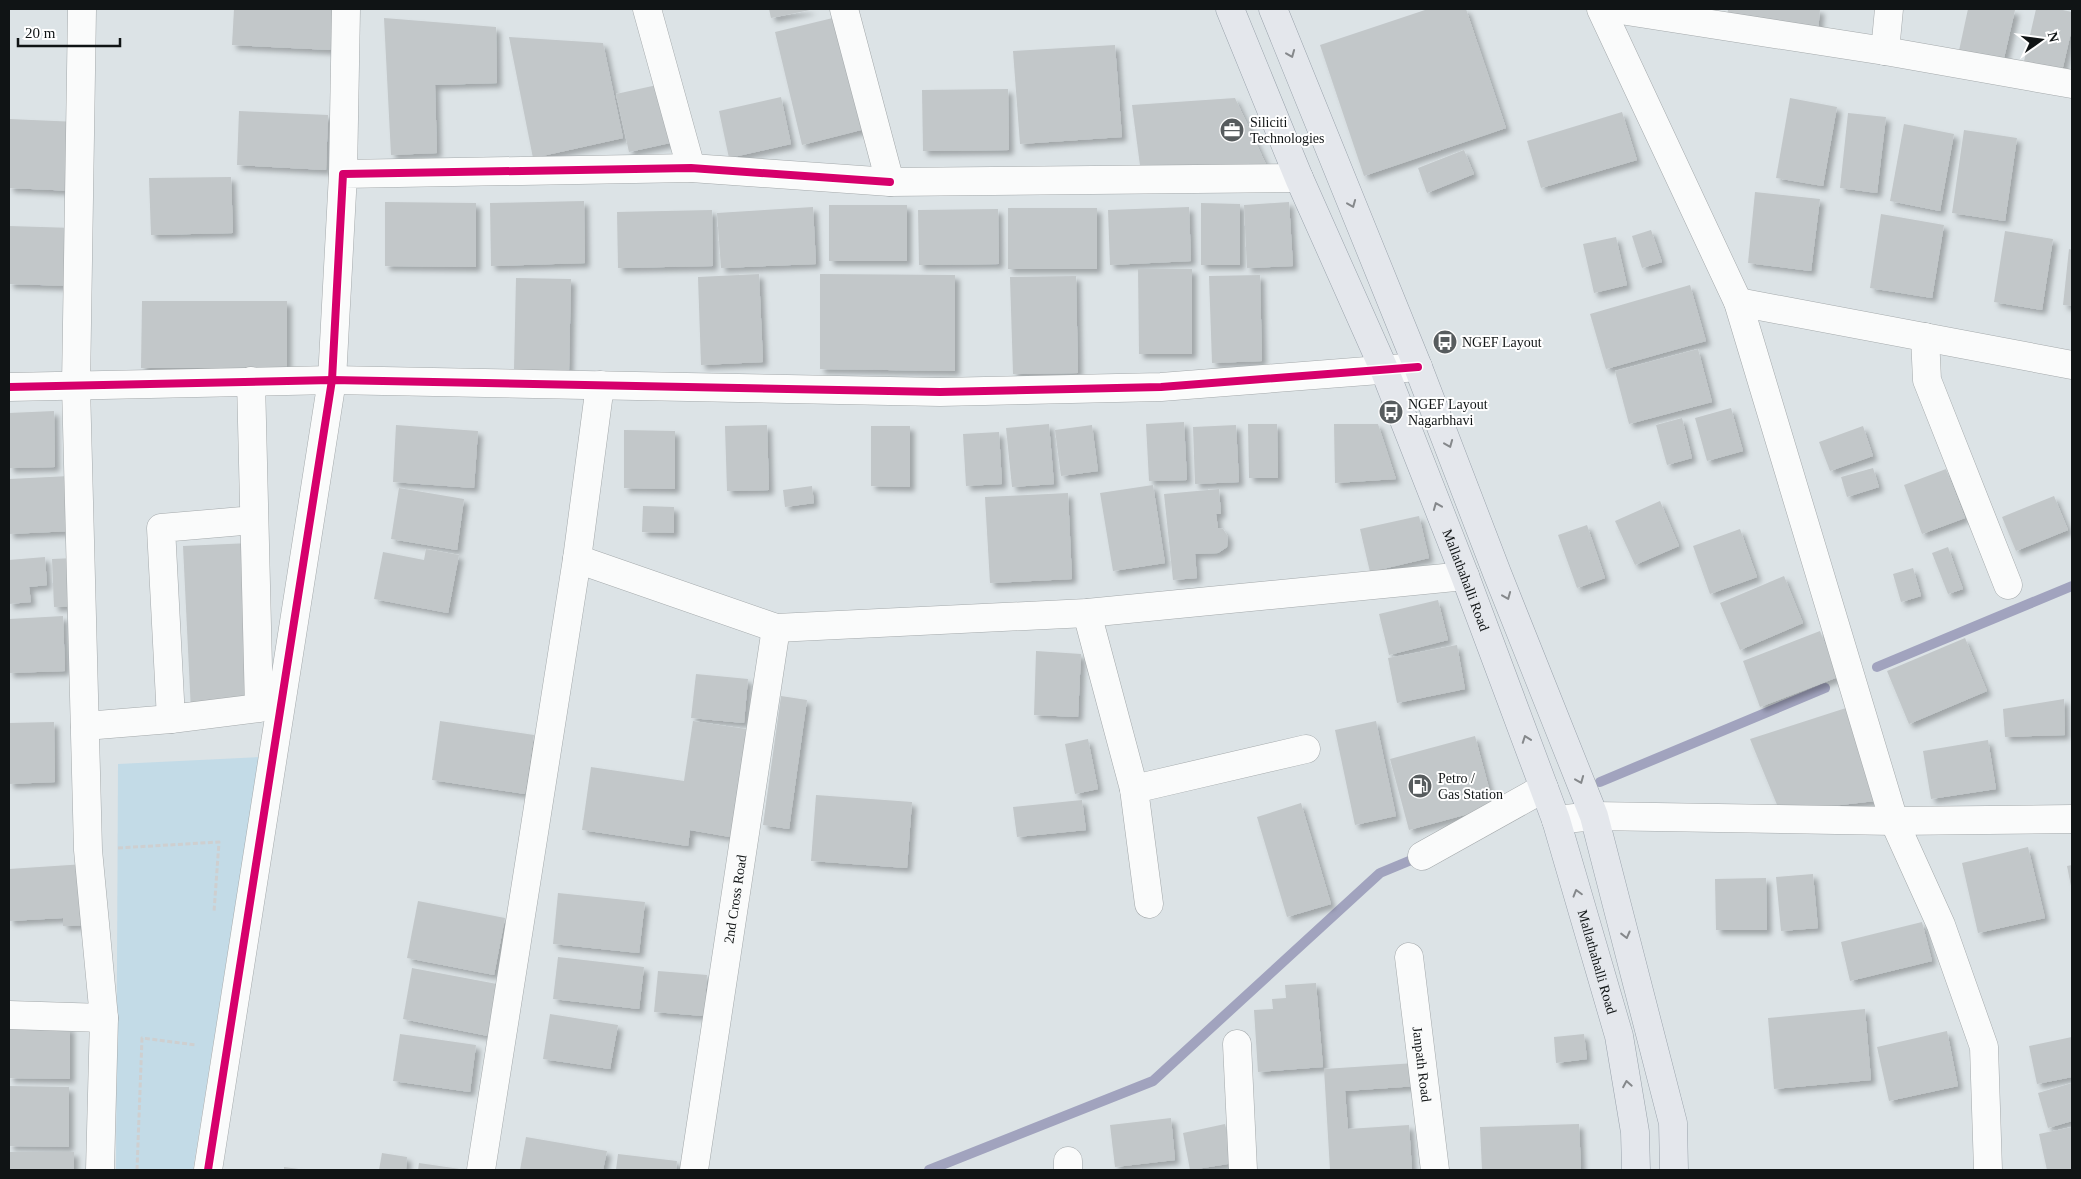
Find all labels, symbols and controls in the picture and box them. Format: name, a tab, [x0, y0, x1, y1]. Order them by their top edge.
scale bar	[18, 15, 120, 47]
north arrow	[2016, 15, 2066, 65]
text: 20 m	[25, 25, 56, 41]
text: N	[2045, 30, 2062, 44]
one-way arrow	[1285, 49, 1295, 58]
place label: Siliciti Technologies	[1250, 115, 1324, 146]
office icon: Siliciti Technologies	[1219, 117, 1245, 143]
one-way arrow	[1346, 199, 1357, 208]
bus stop icon: NGEF Layout	[1432, 329, 1458, 355]
place label: NGEF Layout	[1462, 335, 1542, 350]
place label: NGEF Layout Nagarbhavi	[1408, 397, 1488, 428]
bus stop icon: NGEF Layout Nagarbhavi	[1378, 399, 1404, 425]
one-way arrow	[1443, 439, 1454, 448]
one-way arrow	[1433, 502, 1443, 510]
street label: Mallathahalli Road	[1440, 527, 1492, 633]
one-way arrow	[1501, 592, 1511, 600]
one-way arrow	[1522, 736, 1532, 744]
place label: Petro / Gas Station	[1438, 771, 1503, 802]
fuel station icon: Petro / Gas Station	[1407, 773, 1433, 799]
one-way arrow	[1574, 775, 1584, 784]
street label: 2nd Cross Road	[721, 854, 749, 944]
one-way arrow	[1573, 890, 1583, 898]
street label: Mallathahalli Road	[1575, 908, 1620, 1016]
one-way arrow	[1620, 931, 1631, 940]
street label: Janpath Road	[1410, 1026, 1434, 1103]
one-way arrow	[1622, 1080, 1632, 1089]

